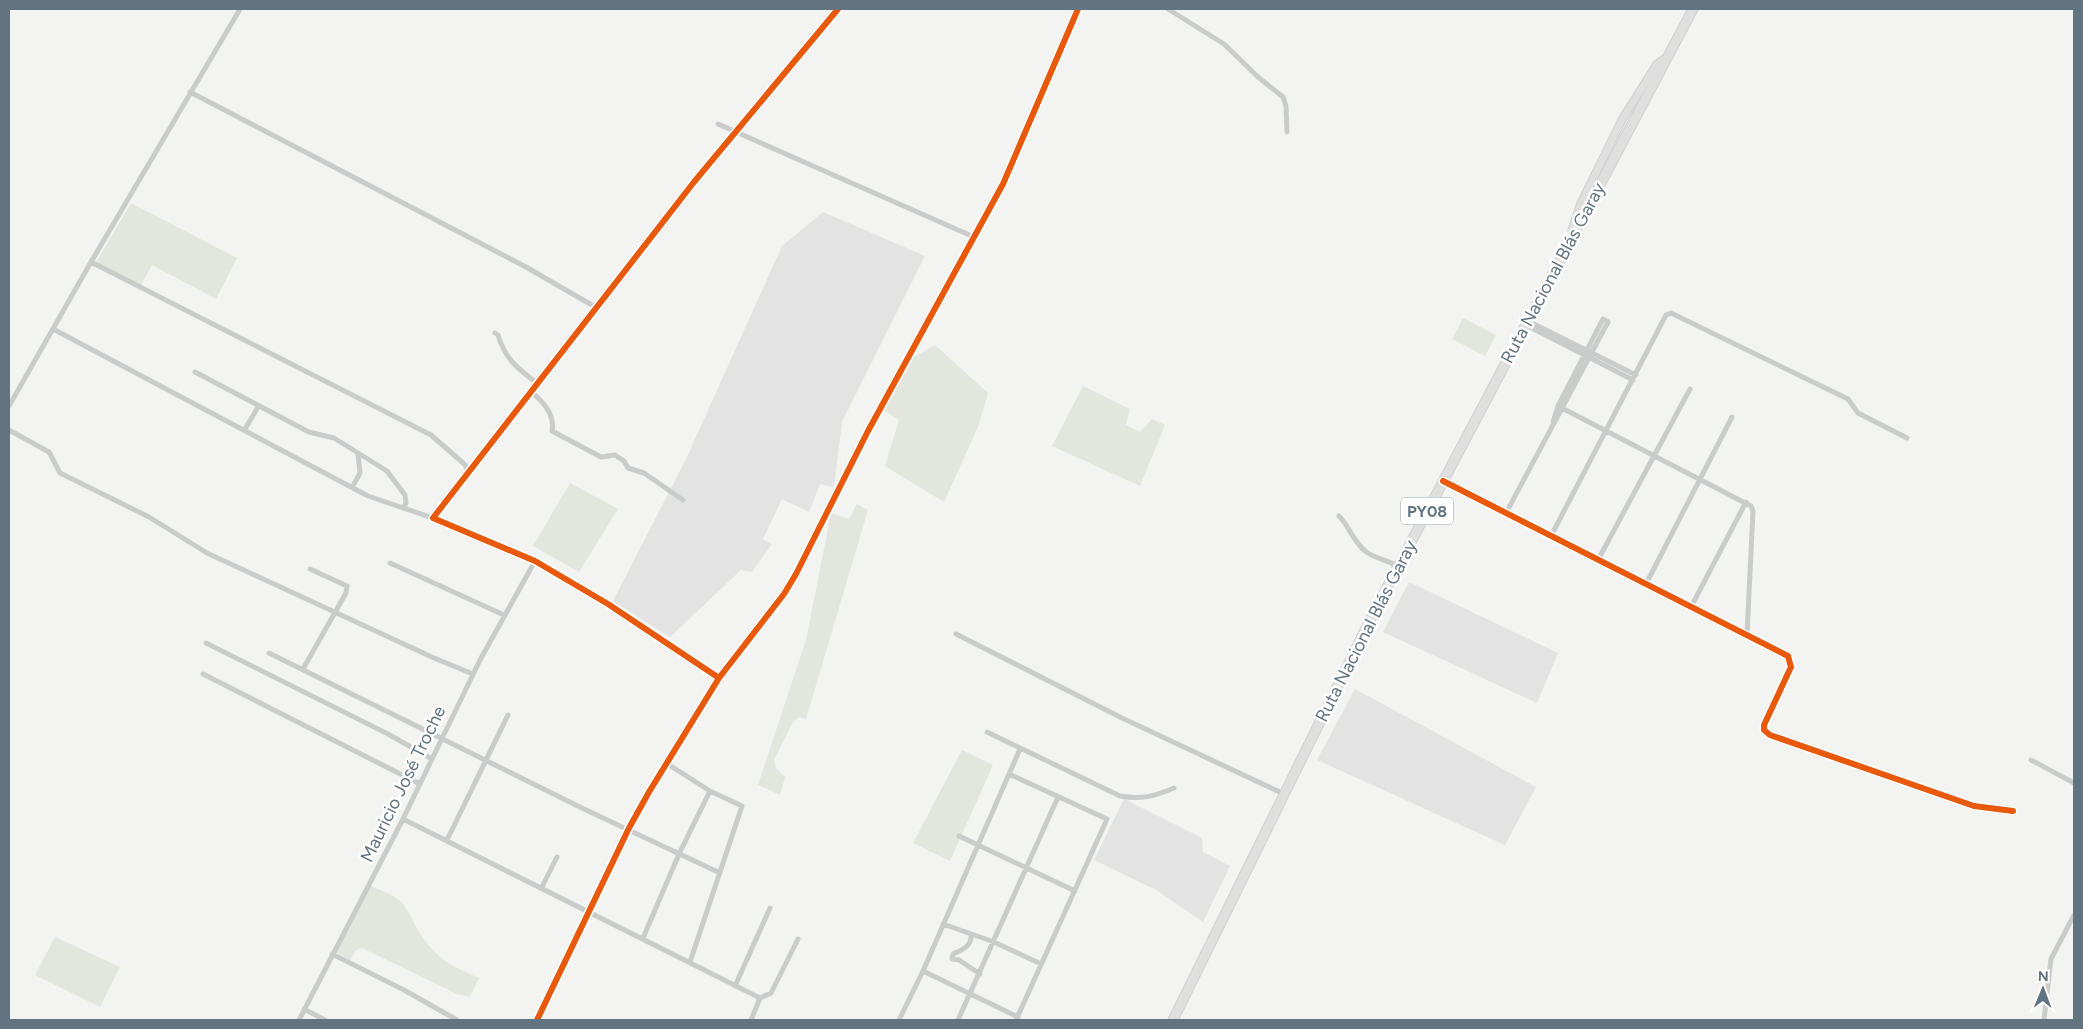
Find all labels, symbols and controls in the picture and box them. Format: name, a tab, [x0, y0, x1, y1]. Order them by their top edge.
street label: Ruta Nacional Blás Garay	[1496, 179, 1610, 367]
road number: PY08	[1401, 498, 1453, 524]
street label: Ruta Nacional Blás Garay	[1311, 536, 1422, 726]
street label: Mauricio José Troche	[356, 702, 450, 866]
north arrow	[2018, 964, 2068, 1014]
text: N	[2038, 968, 2049, 985]

